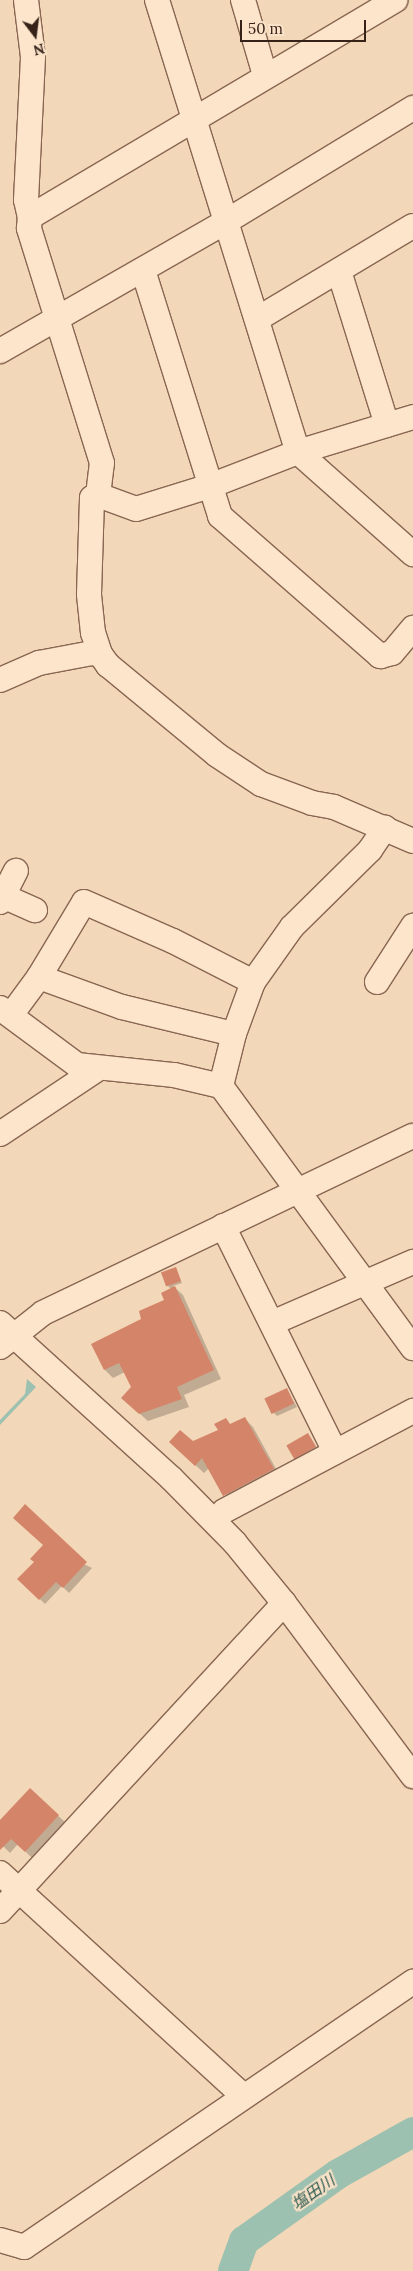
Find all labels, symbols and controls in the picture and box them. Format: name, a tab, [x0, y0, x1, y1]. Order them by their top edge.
north arrow	[10, 10, 60, 60]
scale bar	[243, 10, 369, 42]
text: 50 m	[248, 19, 283, 38]
text: N	[31, 39, 46, 60]
water label: 塩田川	[288, 2170, 338, 2214]

